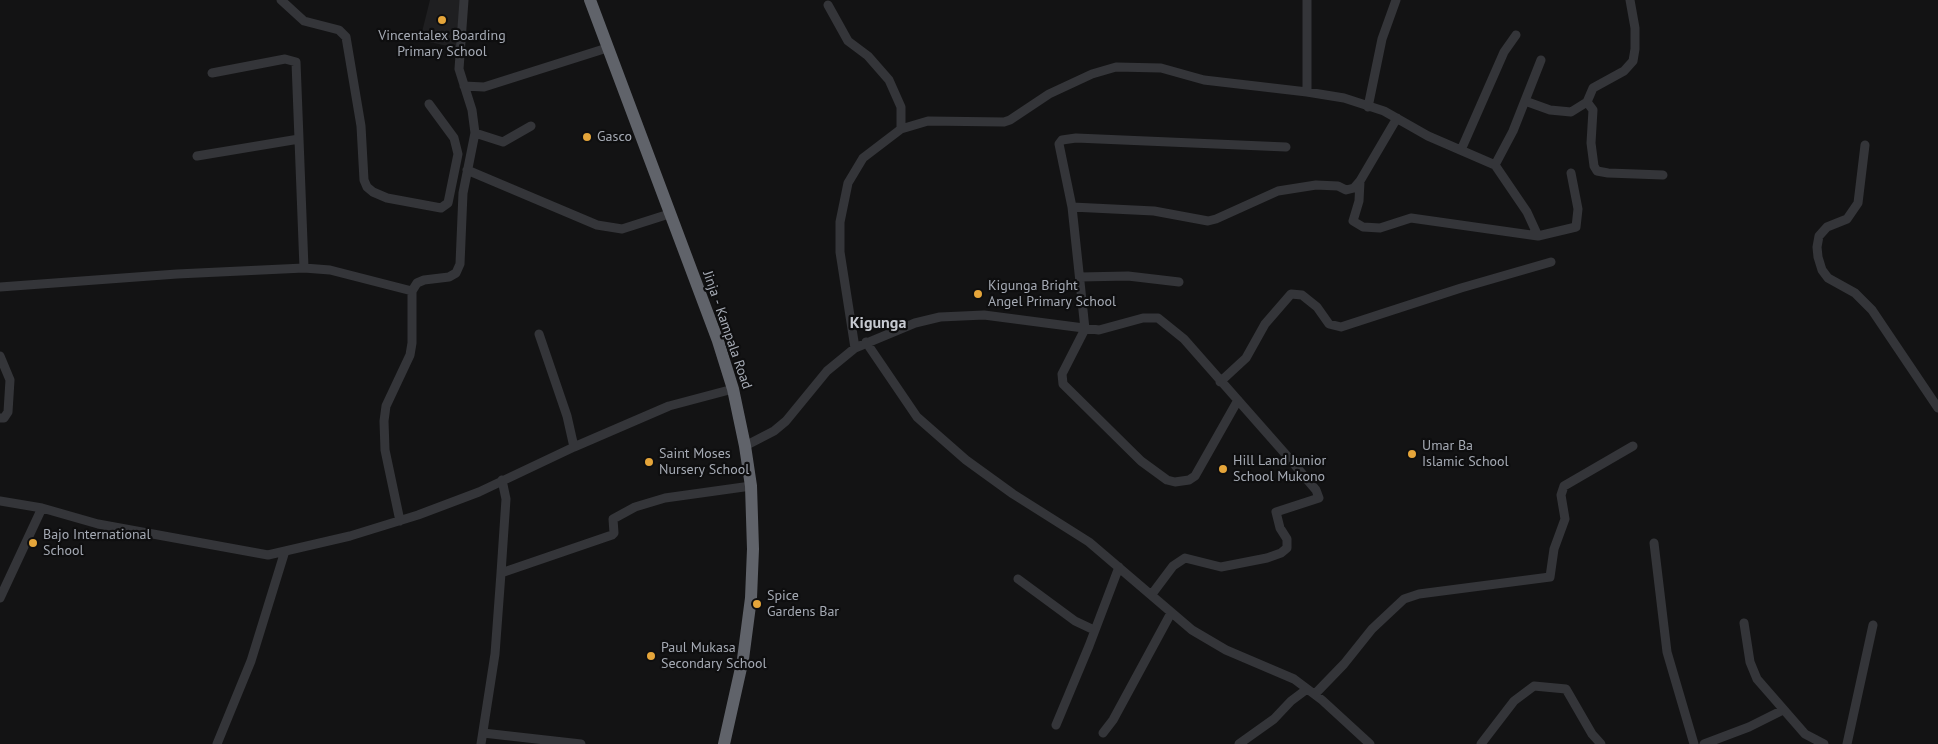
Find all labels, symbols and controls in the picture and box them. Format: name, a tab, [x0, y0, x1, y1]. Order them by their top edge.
marker: Vincentalex Boarding Primary School	[436, 14, 448, 26]
place label: Vincentalex Boarding Primary School	[378, 28, 506, 60]
place label: Gasco	[597, 129, 632, 145]
marker: Gasco	[581, 131, 593, 143]
street label: Jinja - Kampala Road	[699, 269, 755, 391]
place label: Kigunga Bright Angel Primary School	[988, 278, 1116, 310]
marker: Kigunga Bright Angel Primary School	[972, 288, 984, 300]
district label: Kigunga	[850, 313, 906, 333]
place label: Umar Ba Islamic School	[1422, 438, 1509, 471]
place label: Saint Moses Nursery School	[659, 446, 749, 478]
marker: Umar Ba Islamic School	[1406, 448, 1418, 460]
place label: Hill Land Junior School Mukono	[1233, 453, 1326, 486]
marker: Saint Moses Nursery School	[643, 456, 655, 468]
marker: Hill Land Junior School Mukono	[1217, 463, 1229, 475]
place label: Bajo International School	[43, 527, 151, 560]
marker: Bajo International School	[27, 537, 39, 549]
place label: Spice Gardens Bar	[767, 588, 839, 620]
marker: Spice Gardens Bar	[751, 598, 763, 610]
place label: Paul Mukasa Secondary School	[661, 640, 767, 672]
marker: Paul Mukasa Secondary School	[645, 650, 657, 662]

